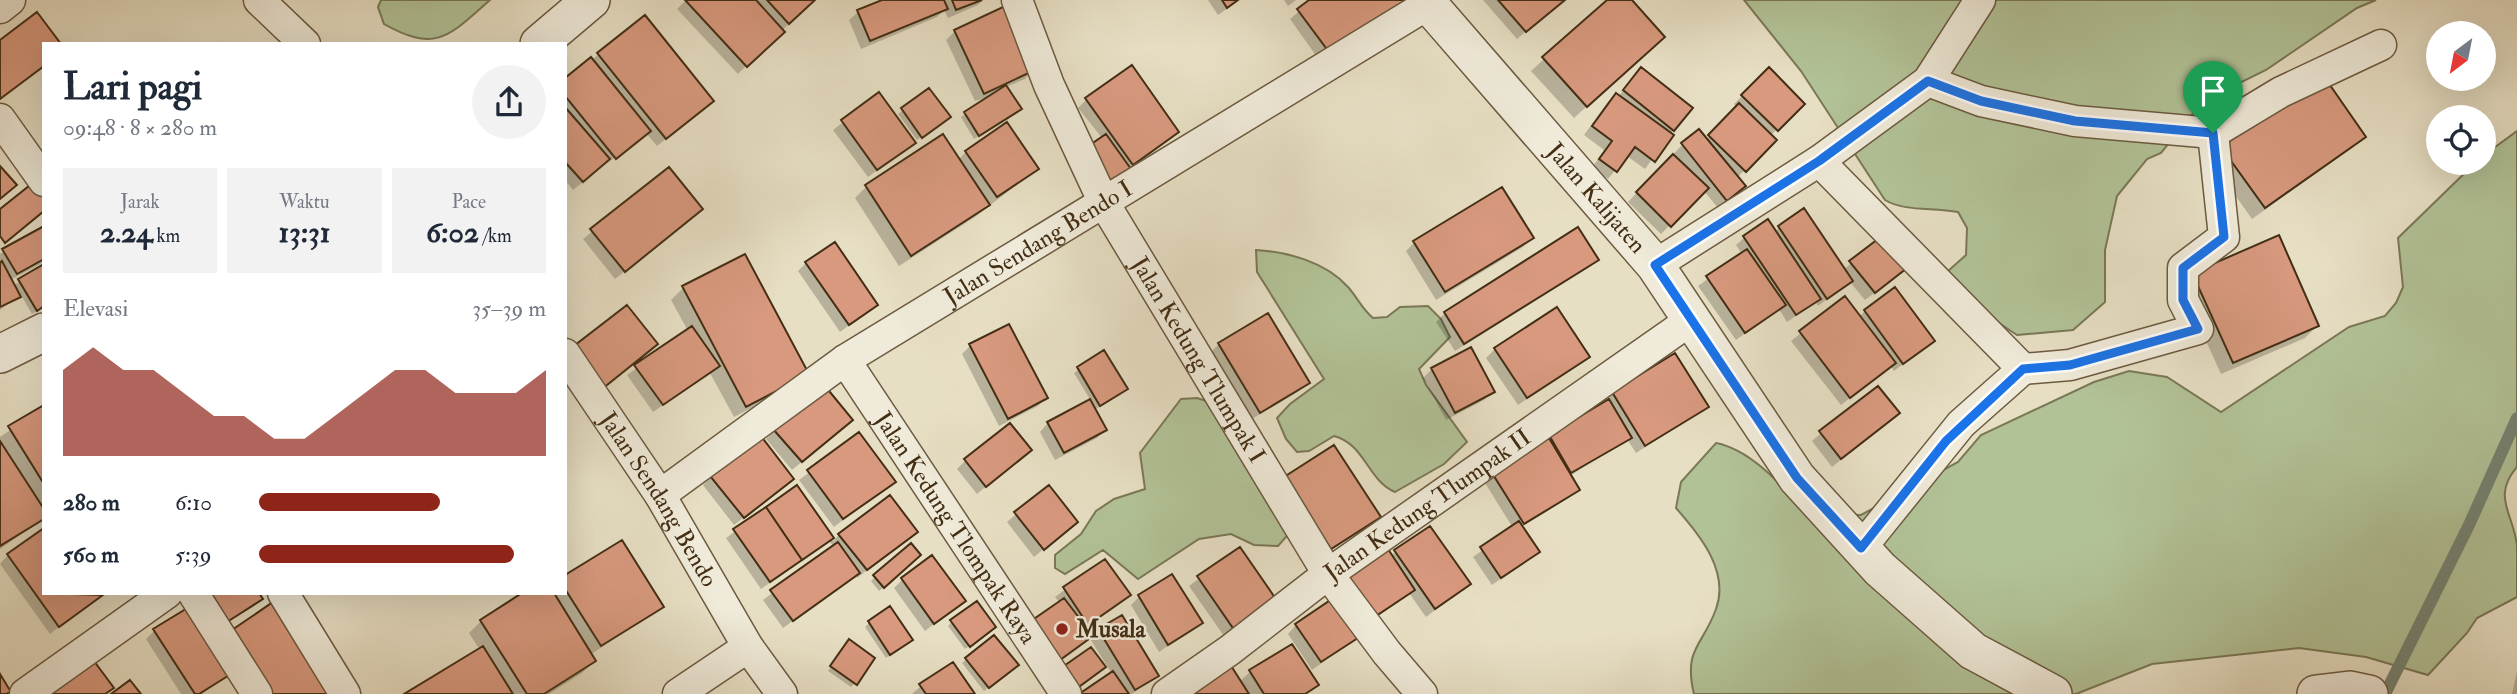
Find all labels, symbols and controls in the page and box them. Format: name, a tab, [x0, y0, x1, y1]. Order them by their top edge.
north arrow	[2426, 21, 2496, 91]
map controls	[2426, 21, 2496, 175]
pin	[2183, 61, 2243, 133]
text: Lari pagi	[63, 63, 202, 111]
button: share	[472, 65, 546, 139]
icon: arrive	[2194, 72, 2232, 110]
button: locate	[2426, 105, 2496, 175]
text: 09:48 · 8 × 280 m	[63, 113, 217, 142]
street label: Jalan Kalijaten	[1539, 135, 1653, 260]
street label: Jalan Sendang Bendo I	[937, 173, 1138, 313]
text: Jarak	[121, 190, 160, 214]
text: Waktu	[279, 190, 330, 214]
text: Pace	[452, 190, 486, 214]
text: 2.24	[100, 214, 152, 251]
text: 13:31	[279, 214, 330, 251]
text: 6:02	[426, 214, 479, 251]
text: km	[152, 224, 180, 248]
text: /km	[479, 224, 512, 248]
street label: Jalan Kedung Tlumpak I	[1123, 250, 1272, 469]
text: Elevasi	[63, 294, 128, 323]
text: 35–39 m	[472, 294, 546, 323]
street label: Jalan Sendang Bendo	[592, 405, 725, 592]
street label: Jalan Kedung Tlompak Raya	[867, 405, 1044, 651]
street label: Jalan Kedung Tlumpak II	[1317, 422, 1537, 589]
text: 280 m	[63, 488, 120, 517]
text: 6:10	[175, 488, 212, 517]
text: 560 m	[63, 540, 119, 569]
text: 5:39	[175, 540, 211, 569]
place label: Musala	[1075, 614, 1147, 645]
marker: Musala	[1054, 621, 1070, 637]

